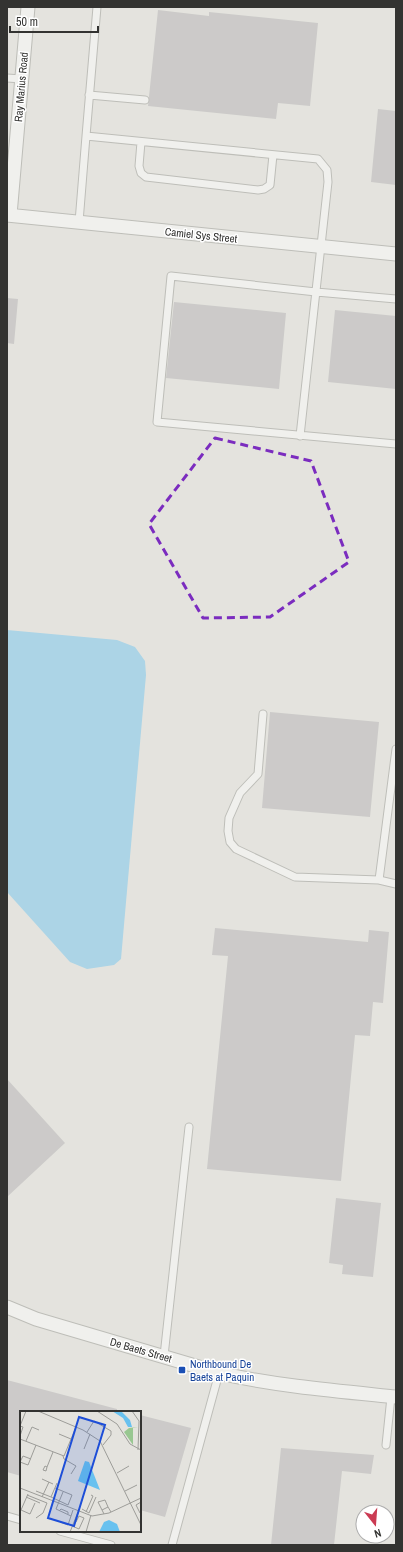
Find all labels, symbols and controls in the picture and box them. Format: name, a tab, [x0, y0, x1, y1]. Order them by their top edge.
scale bar	[10, 8, 98, 34]
text: 50 m	[16, 14, 38, 30]
street label: Ray Marius Road	[11, 51, 31, 123]
street label: Camiel Sys Street	[164, 224, 238, 246]
street label: De Baets Street	[108, 1334, 174, 1366]
place label: Northbound De Baets at Paquin	[190, 1357, 254, 1384]
marker: Northbound De Baets at Paquin	[177, 1365, 187, 1375]
inset map	[20, 1411, 141, 1532]
north arrow	[355, 1504, 395, 1544]
text: N	[373, 1526, 383, 1541]

